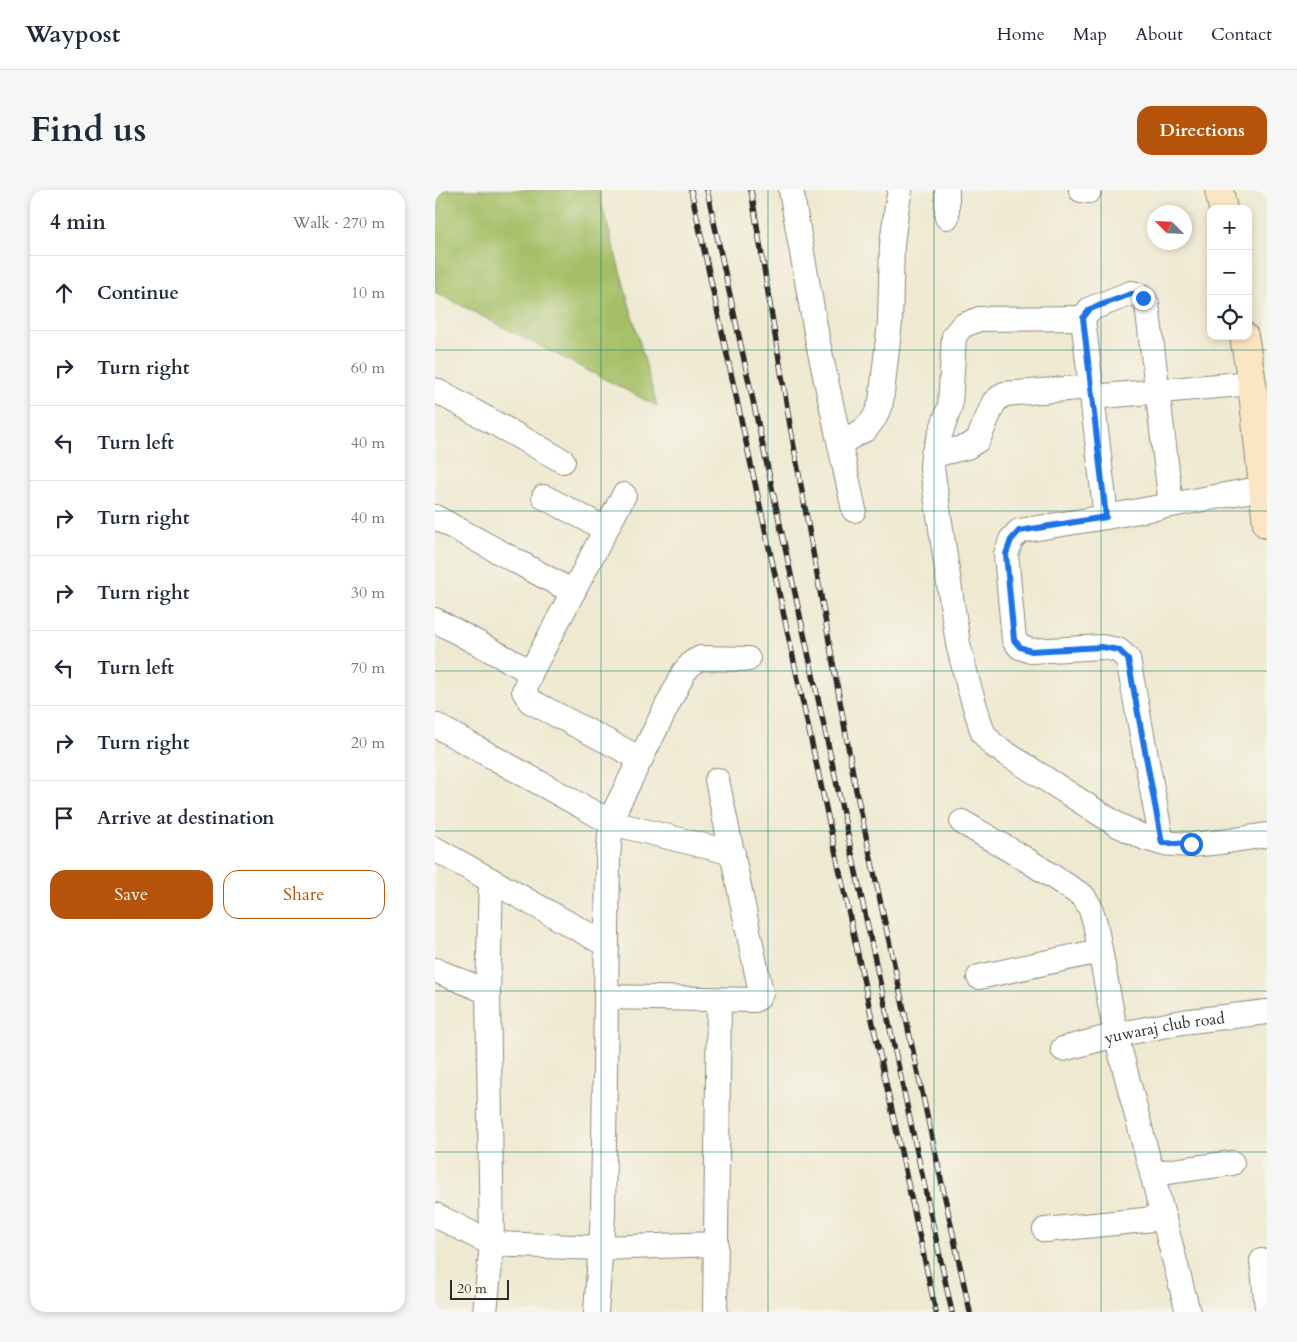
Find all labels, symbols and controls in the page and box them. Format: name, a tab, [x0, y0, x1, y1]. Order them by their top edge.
text: Waypost	[25, 18, 120, 51]
text: Home	[997, 22, 1045, 47]
text: Map	[1073, 22, 1107, 47]
text: About	[1135, 22, 1183, 47]
text: Contact	[1211, 22, 1272, 47]
text: Find us	[30, 106, 146, 154]
button: Directions	[1137, 106, 1267, 155]
north arrow	[1147, 205, 1192, 250]
map controls	[1207, 205, 1252, 340]
button: +	[1207, 205, 1252, 250]
text: 4 min	[50, 208, 106, 237]
text: Walk · 270 m	[293, 212, 385, 234]
button: −	[1207, 250, 1252, 295]
icon: ahead	[50, 279, 78, 307]
text: Continue	[97, 280, 179, 306]
text: 10 m	[351, 282, 385, 304]
route end	[1132, 287, 1155, 310]
button: locate	[1207, 295, 1252, 340]
icon: right	[50, 354, 78, 382]
text: Turn right	[97, 355, 189, 381]
text: 60 m	[351, 357, 385, 379]
icon: left	[50, 429, 78, 457]
text: Turn left	[97, 430, 174, 456]
text: 40 m	[351, 432, 385, 454]
icon: right	[50, 504, 78, 532]
text: Turn right	[97, 505, 189, 531]
text: 40 m	[351, 507, 385, 529]
icon: right	[50, 579, 78, 607]
text: Turn right	[97, 580, 189, 606]
text: 30 m	[351, 582, 385, 604]
icon: left	[50, 654, 78, 682]
text: Turn left	[97, 655, 174, 681]
text: 70 m	[351, 657, 385, 679]
icon: right	[50, 729, 78, 757]
text: Turn right	[97, 730, 189, 756]
text: 20 m	[351, 732, 385, 754]
icon: arrive	[50, 804, 78, 832]
text: Arrive at destination	[97, 805, 274, 831]
route start	[1180, 833, 1203, 856]
button: Save	[50, 870, 213, 919]
button: Share	[223, 870, 385, 919]
street label: yuwaraj club road	[1101, 1007, 1226, 1050]
scale bar	[450, 1277, 509, 1300]
text: 20 m	[457, 1279, 487, 1298]

